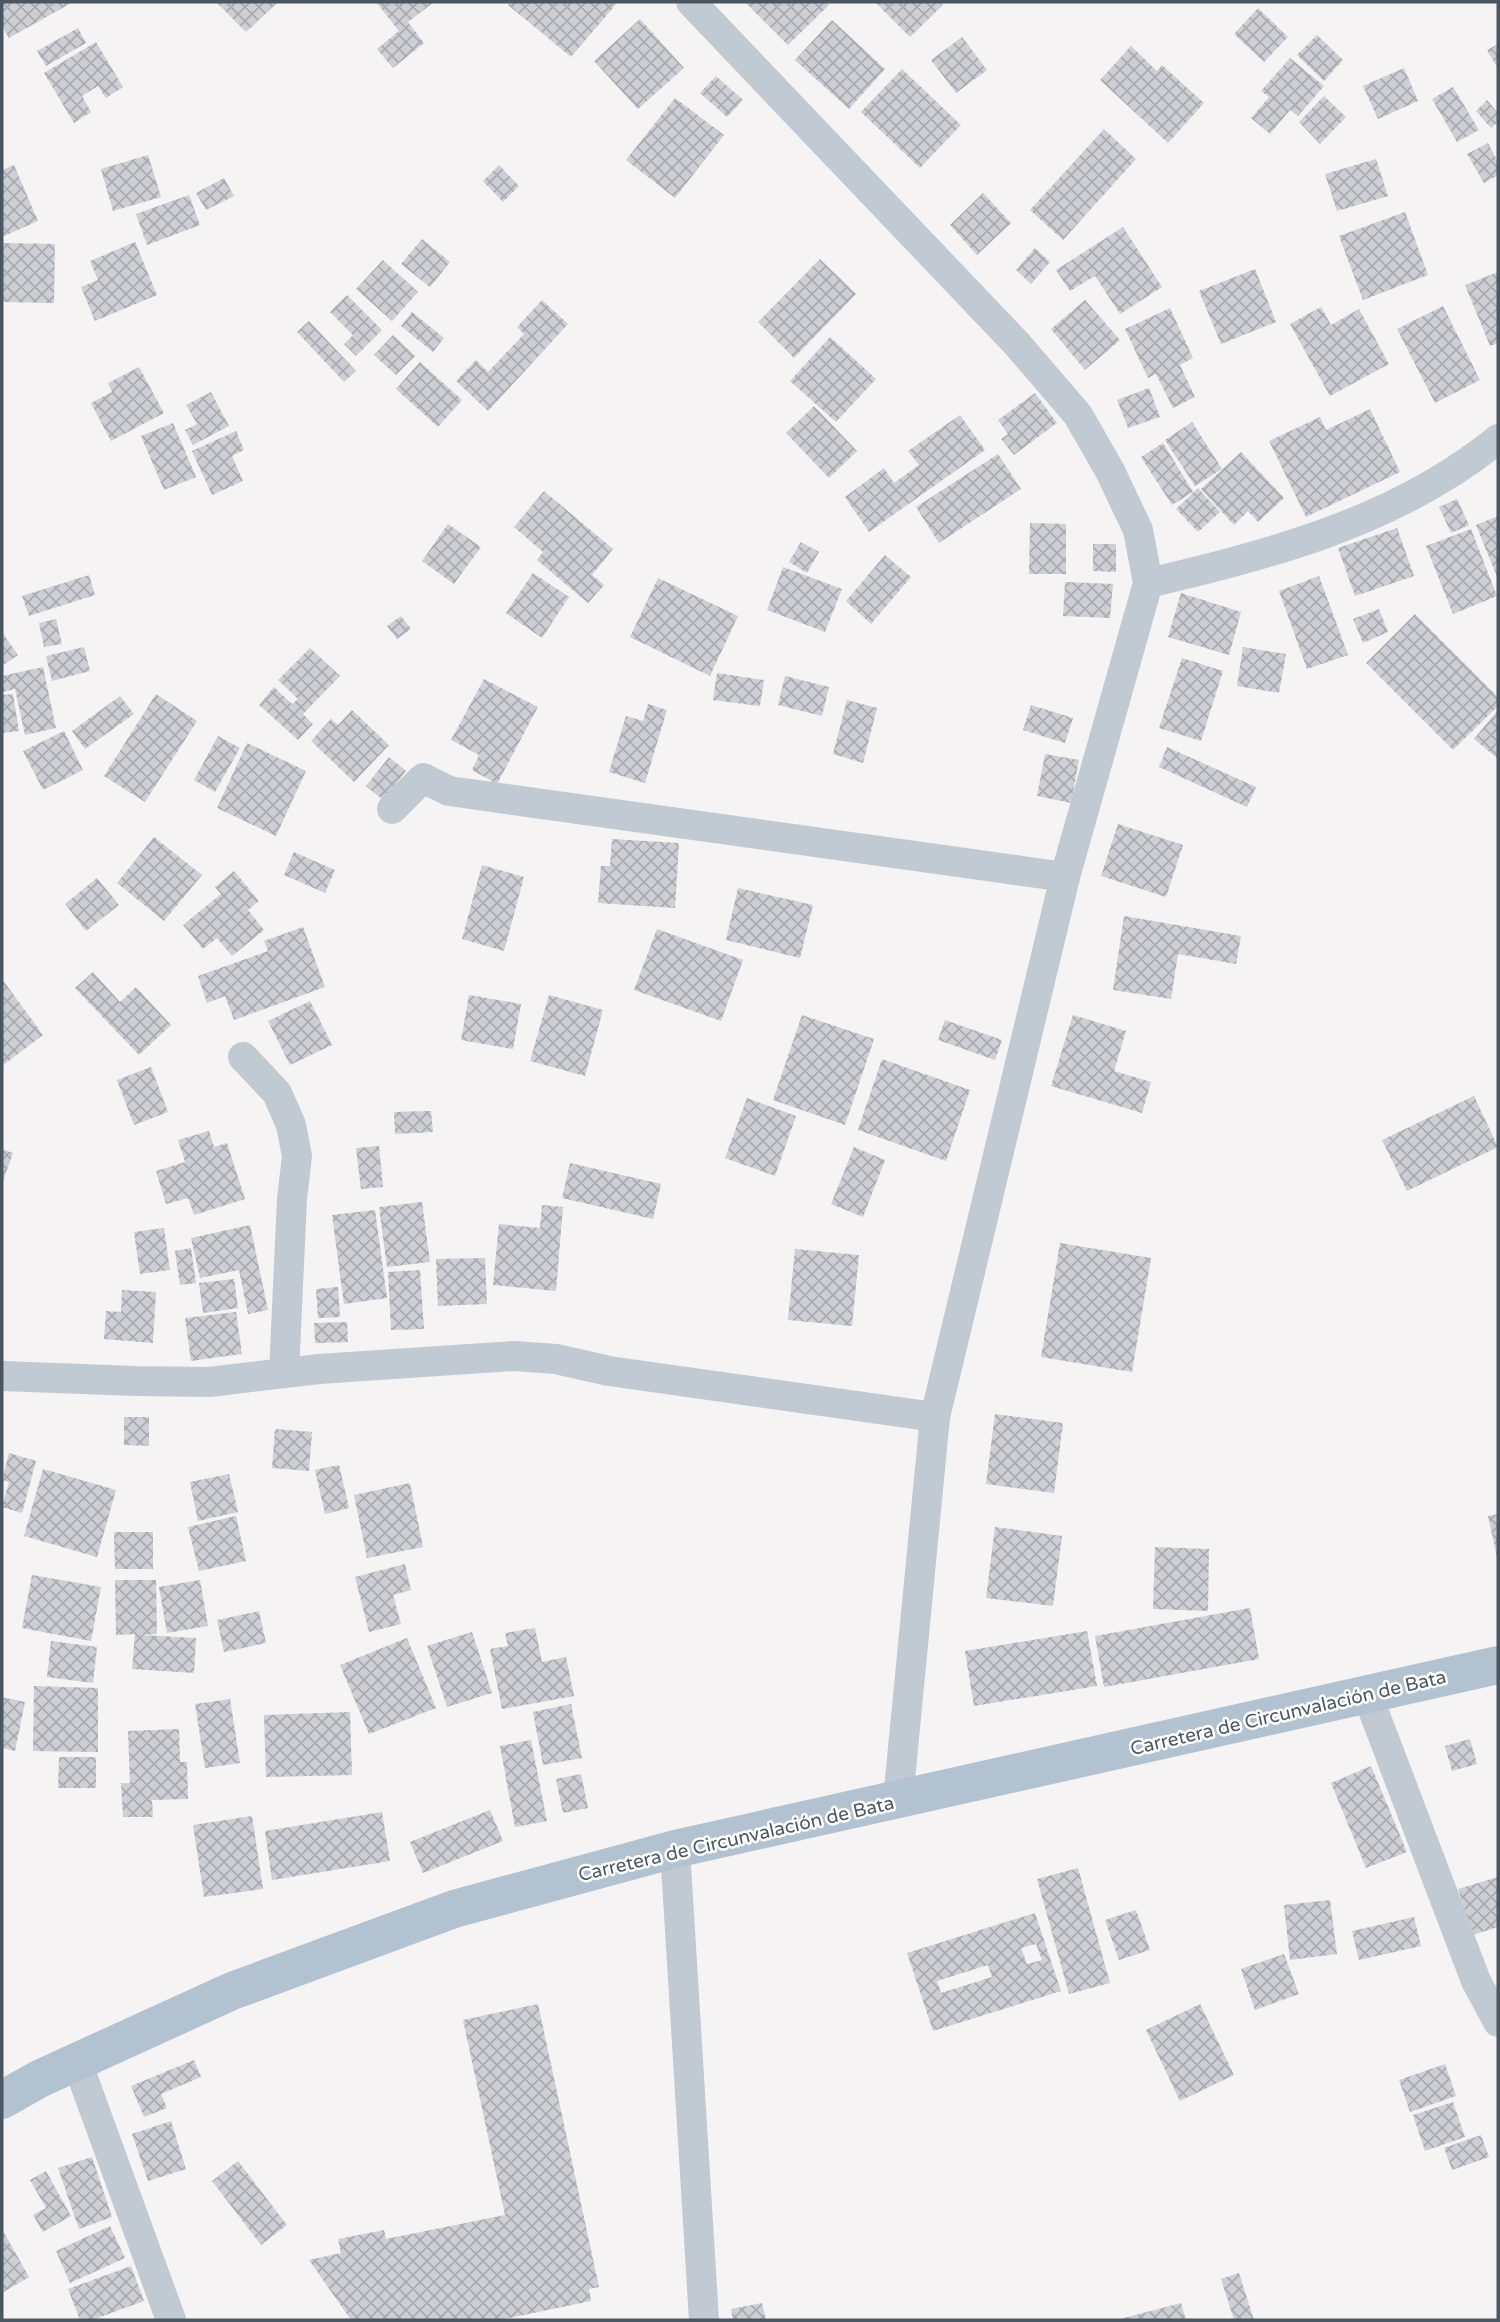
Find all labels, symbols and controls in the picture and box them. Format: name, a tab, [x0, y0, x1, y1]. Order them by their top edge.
street label: Carretera de Circunvalación de Bata	[1128, 1666, 1448, 1760]
street label: Carretera de Circunvalación de Bata	[576, 1792, 896, 1886]

